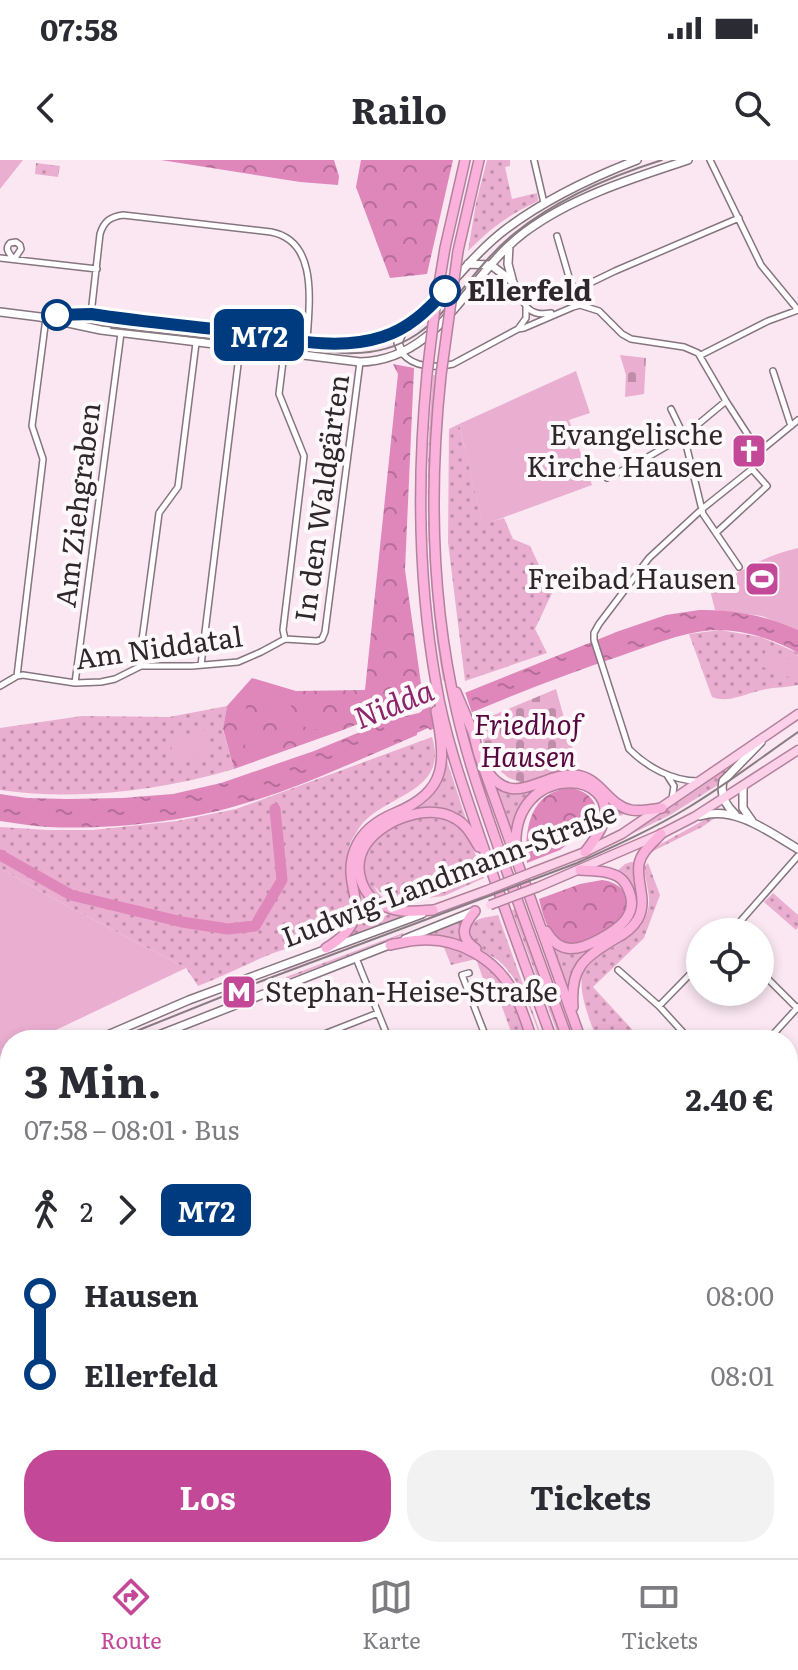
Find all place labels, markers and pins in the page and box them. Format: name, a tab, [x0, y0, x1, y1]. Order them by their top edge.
place label: Ellerfeld	[467, 268, 592, 310]
marker: Ellerfeld	[430, 276, 460, 306]
unlabelled marker	[42, 300, 72, 330]
place label: Evangelische Kirche Hausen	[526, 412, 723, 486]
church icon: Evangelische Kirche Hausen	[730, 432, 768, 470]
place label: Freibad Hausen	[527, 556, 736, 598]
sports icon: Freibad Hausen	[743, 560, 781, 598]
place label: Stephan-Heise-Straße	[265, 969, 558, 1011]
metro station icon: Stephan-Heise-Straße	[220, 973, 258, 1011]

